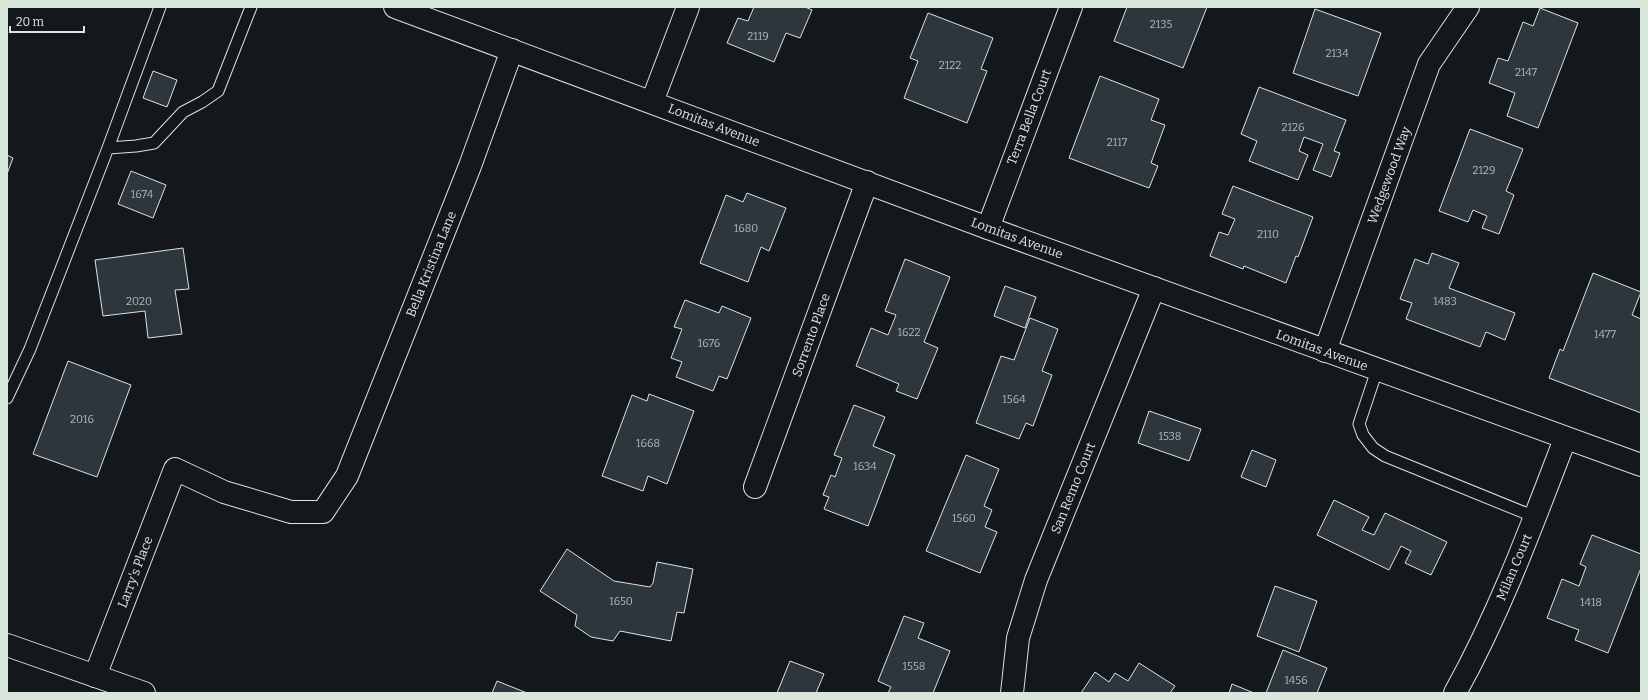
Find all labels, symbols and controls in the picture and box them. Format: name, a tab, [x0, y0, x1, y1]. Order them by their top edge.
scale bar	[10, 8, 84, 34]
text: 20 m	[16, 15, 45, 29]
house number: 2135	[1150, 18, 1172, 31]
house number: 2119	[747, 30, 769, 43]
house number: 2134	[1325, 47, 1349, 60]
house number: 2122	[939, 59, 961, 72]
house number: 2147	[1515, 66, 1538, 79]
street label: Terra Bella Court	[1004, 67, 1054, 167]
street label: Lomitas Avenue	[666, 101, 762, 149]
house number: 2126	[1282, 121, 1304, 134]
street label: Wedgewood Way	[1364, 124, 1414, 226]
house number: 2117	[1107, 136, 1128, 149]
house number: 2129	[1473, 164, 1495, 177]
house number: 1674	[131, 188, 154, 201]
street label: Bella Kristina Lane	[403, 209, 459, 319]
street label: Lomitas Avenue	[969, 214, 1065, 262]
house number: 1680	[734, 222, 758, 235]
house number: 2110	[1257, 228, 1279, 241]
street label: Sorrento Place	[789, 291, 833, 379]
house number: 2020	[126, 295, 152, 308]
house number: 1483	[1433, 295, 1457, 308]
house number: 1622	[898, 326, 920, 339]
street label: Lomitas Avenue	[1274, 326, 1370, 374]
house number: 1477	[1594, 328, 1616, 341]
house number: 1676	[698, 337, 720, 350]
house number: 1564	[1002, 393, 1026, 406]
house number: 2016	[70, 413, 94, 426]
house number: 1538	[1159, 430, 1181, 443]
house number: 1668	[636, 437, 660, 450]
street label: San Remo Court	[1048, 440, 1098, 536]
house number: 1634	[853, 460, 877, 473]
house number: 1560	[952, 512, 976, 525]
street label: Milan Court	[1493, 531, 1535, 603]
street label: Larry's Place	[114, 534, 156, 610]
house number: 1650	[609, 595, 633, 608]
house number: 1418	[1580, 596, 1602, 609]
house number: 1558	[903, 660, 925, 673]
house number: 1456	[1284, 674, 1308, 687]

